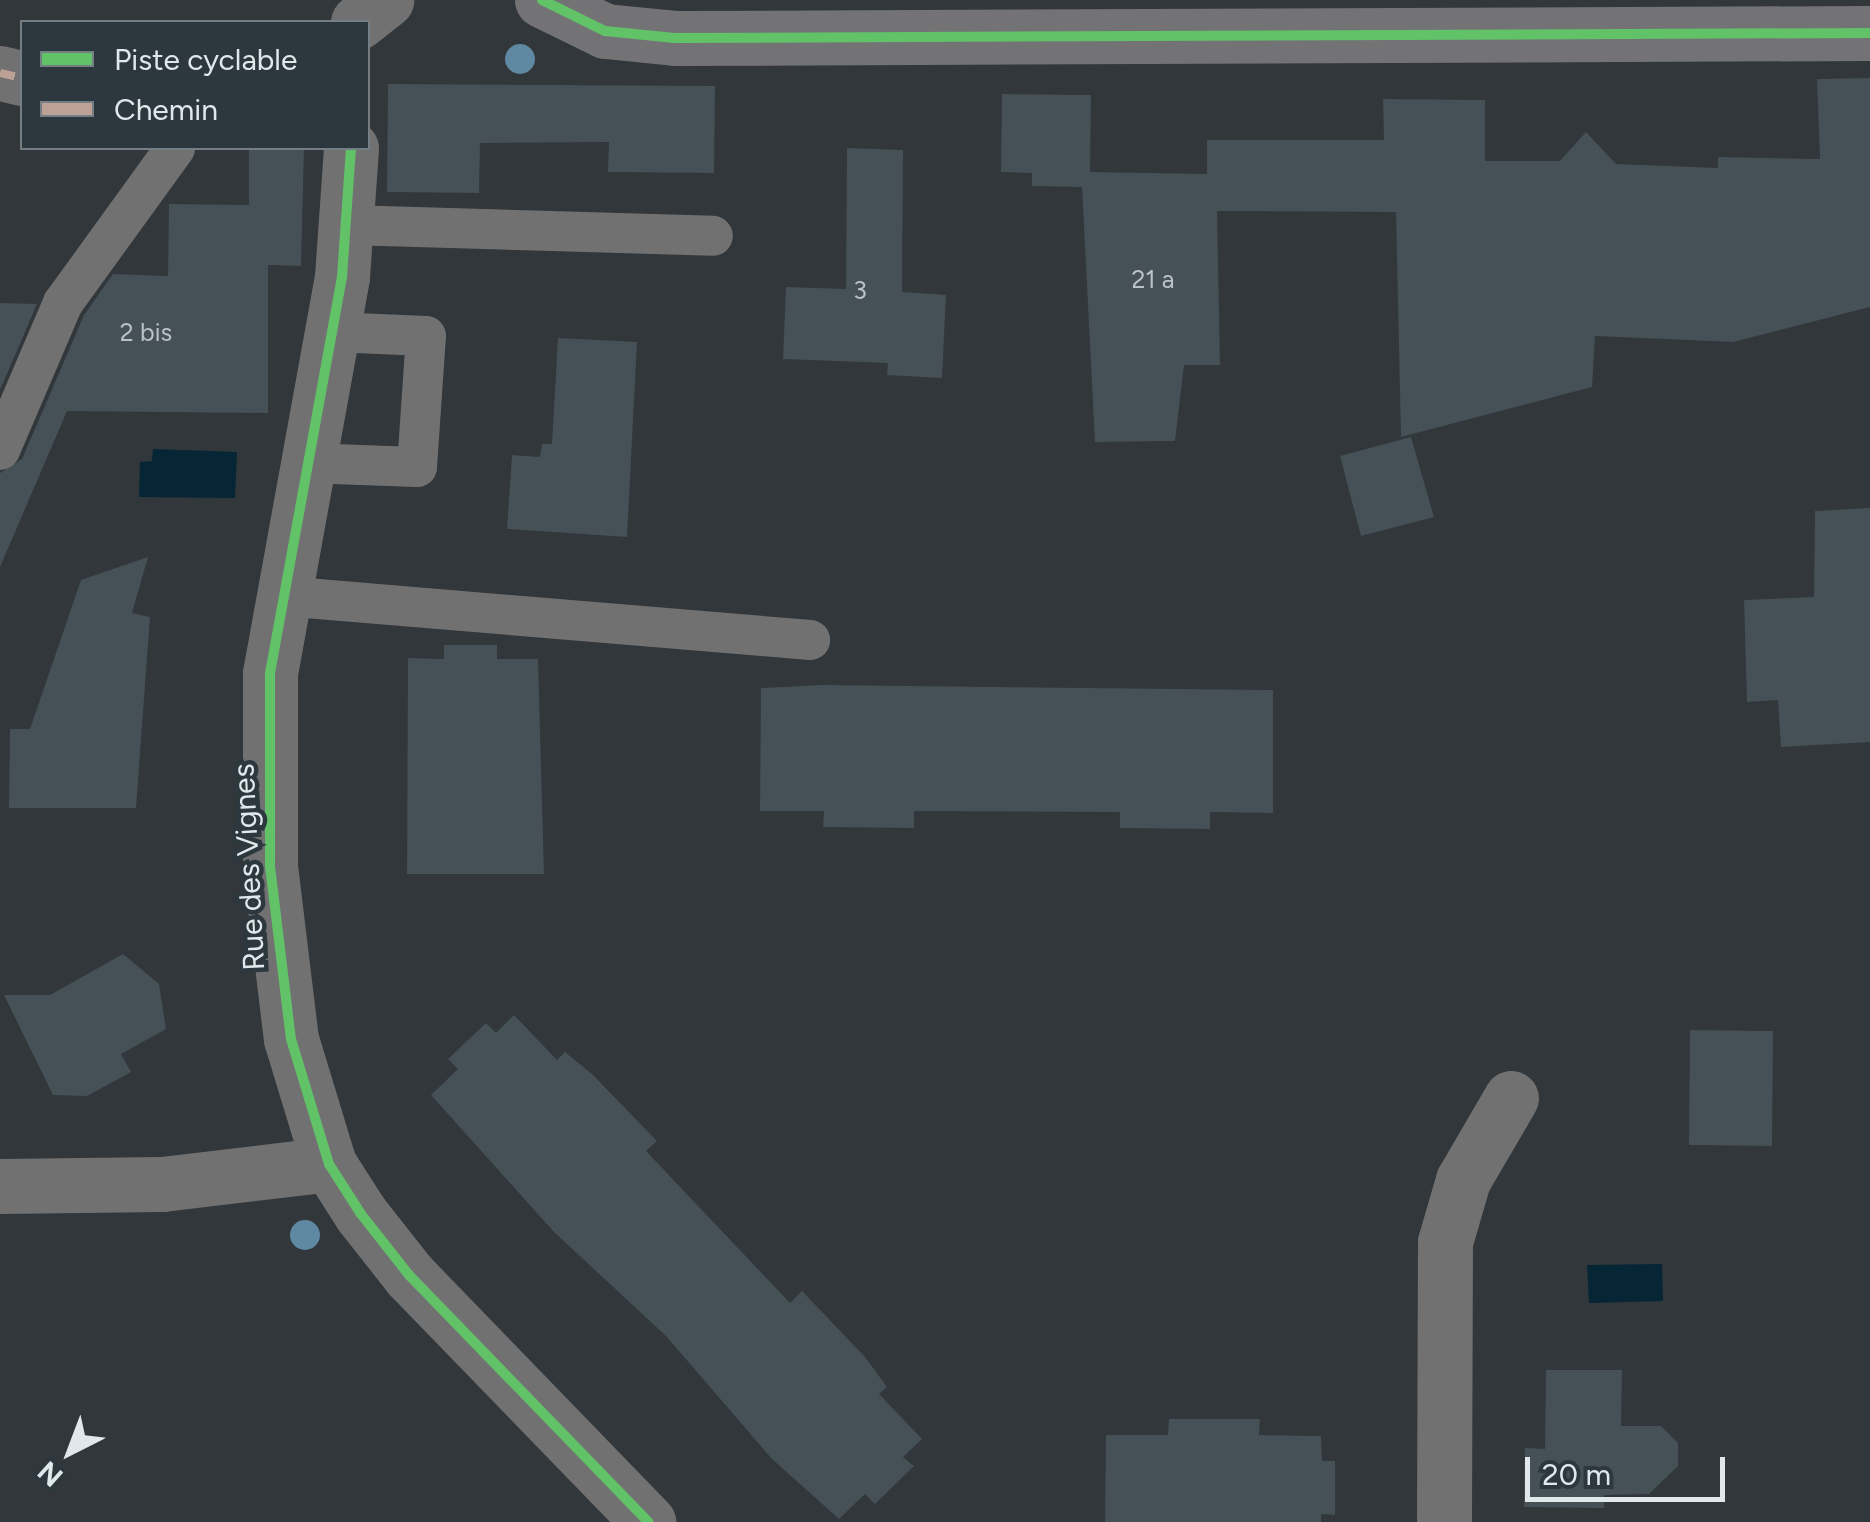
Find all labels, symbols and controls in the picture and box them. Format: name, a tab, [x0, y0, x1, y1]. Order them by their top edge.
legend	[20, 20, 370, 150]
text: Piste cyclable	[114, 41, 297, 78]
text: Chemin	[114, 91, 218, 128]
house number: 21 a	[1131, 264, 1175, 294]
house number: 3	[853, 275, 867, 305]
house number: 2 bis	[120, 317, 172, 347]
street label: Rue des Vignes	[226, 763, 272, 971]
north arrow	[20, 1402, 120, 1502]
scale bar	[1530, 1437, 1730, 1499]
text: N	[31, 1454, 69, 1494]
text: 20 m	[1542, 1456, 1611, 1493]

